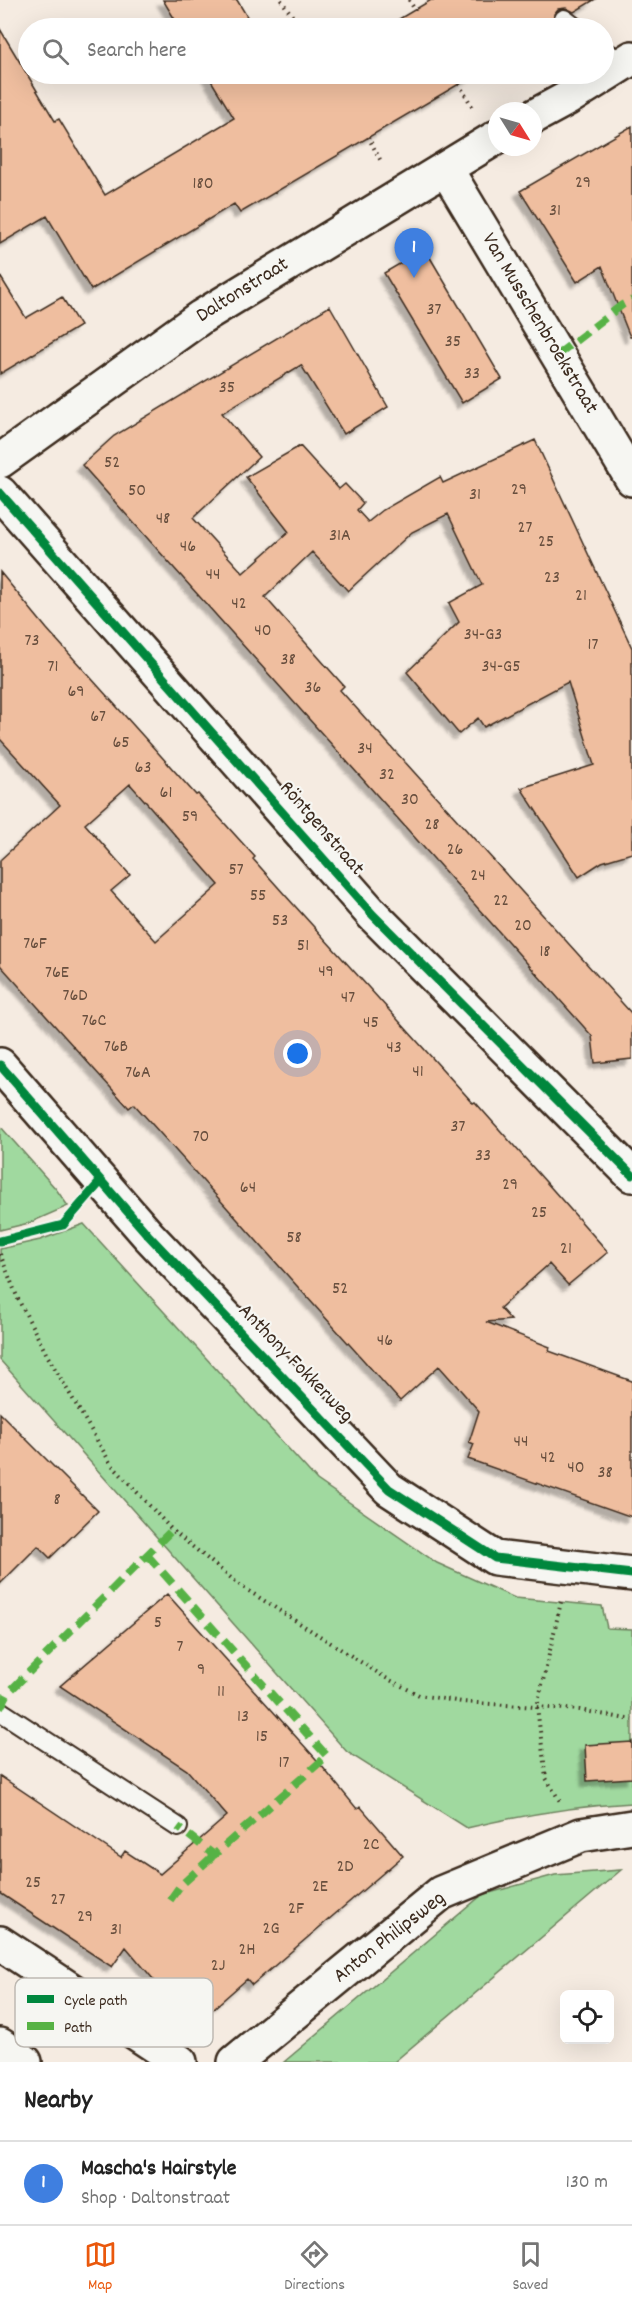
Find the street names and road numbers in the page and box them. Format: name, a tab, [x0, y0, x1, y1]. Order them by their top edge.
street label: Van Musschenbroekstraat	[473, 228, 605, 420]
street label: Daltonstraat	[191, 251, 295, 331]
street label: Röntgenstraat	[271, 775, 371, 883]
street label: Anthony Fokkerweg	[230, 1298, 360, 1430]
street label: Anton Philipsweg	[328, 1885, 452, 1991]

